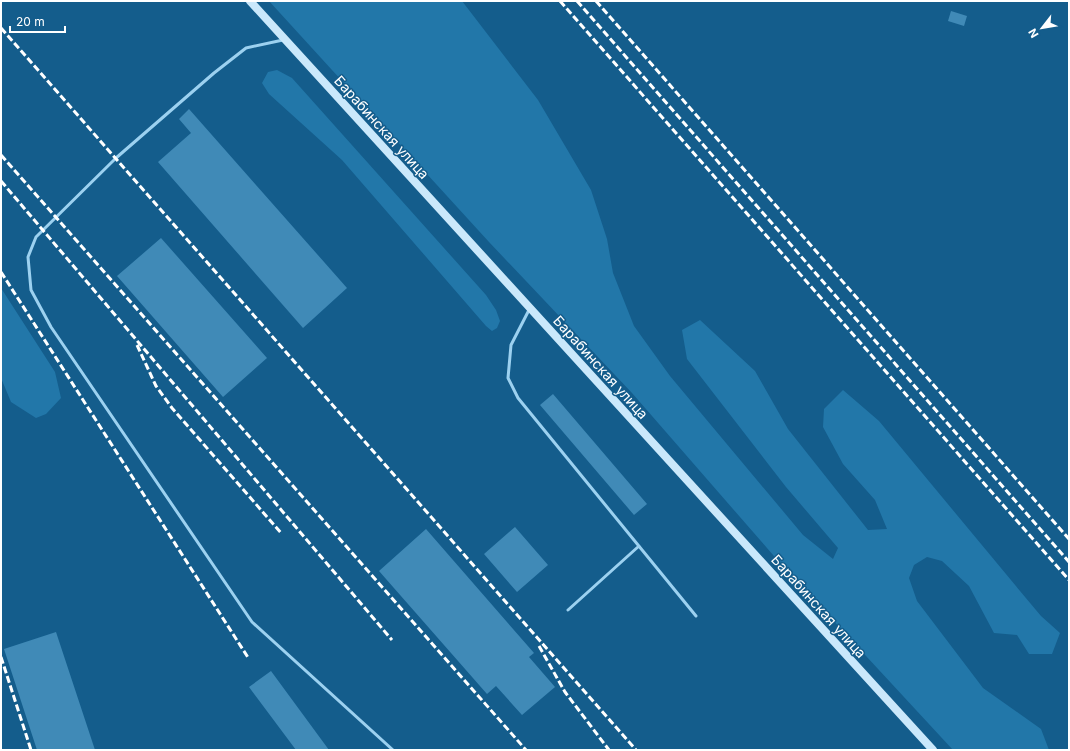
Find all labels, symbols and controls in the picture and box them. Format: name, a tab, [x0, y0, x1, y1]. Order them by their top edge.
scale bar	[10, 8, 65, 34]
north arrow	[1022, 8, 1062, 48]
text: 20 m	[16, 14, 45, 29]
text: N	[1025, 26, 1042, 40]
street label: Барабинская улица	[331, 72, 433, 182]
street label: Барабинская улица	[550, 312, 652, 422]
street label: Барабинская улица	[768, 551, 870, 661]

